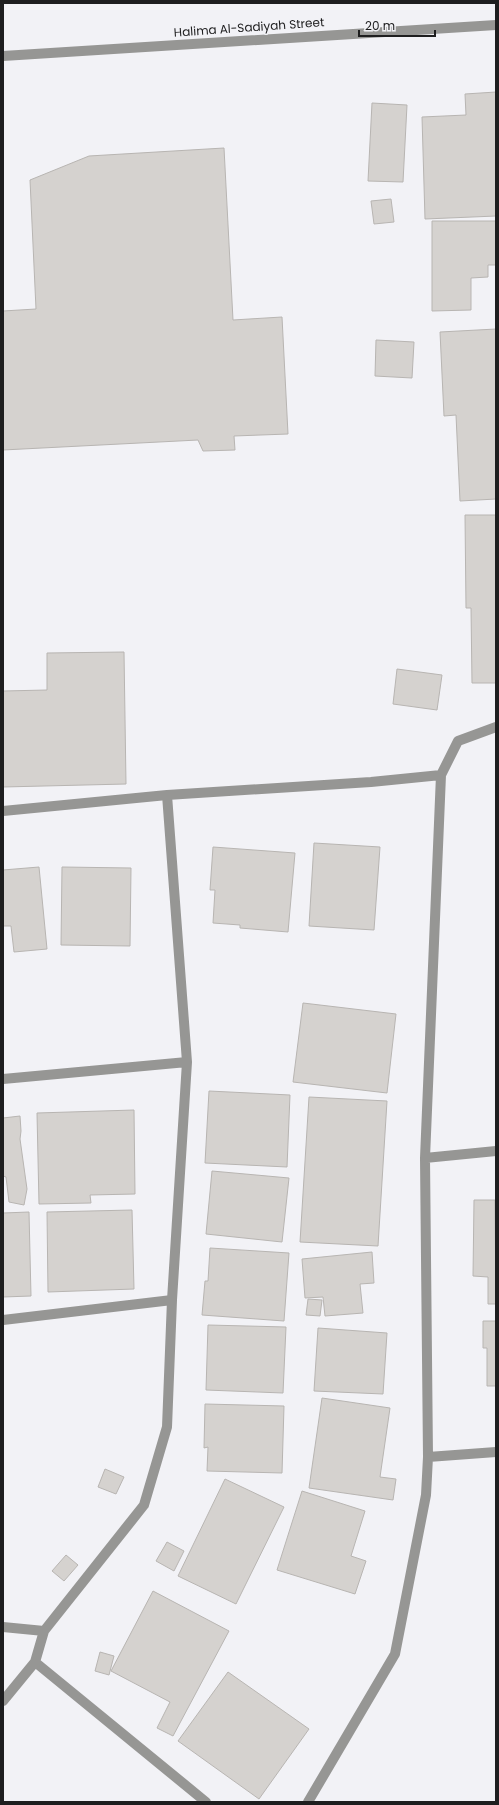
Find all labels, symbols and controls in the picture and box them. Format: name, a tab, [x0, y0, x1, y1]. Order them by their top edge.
scale bar	[359, 12, 435, 38]
street label: Halima Al-Sadiyah Street	[173, 13, 325, 41]
text: 20 m	[365, 17, 395, 34]

